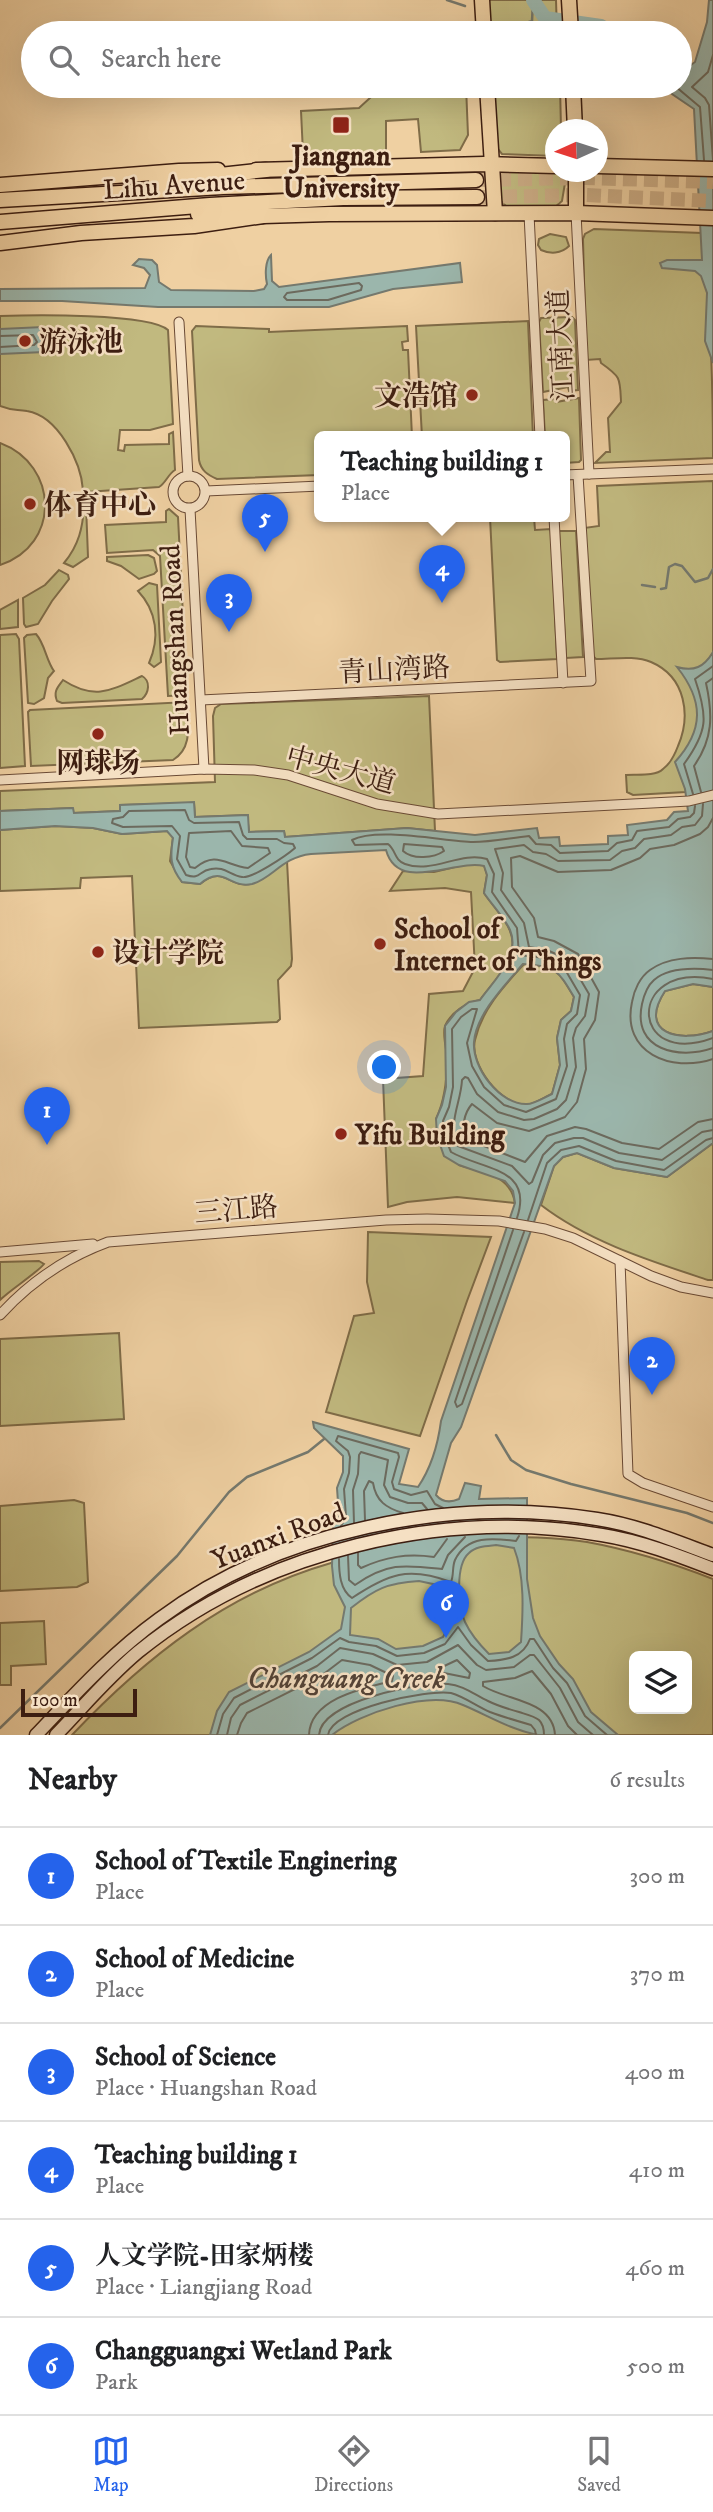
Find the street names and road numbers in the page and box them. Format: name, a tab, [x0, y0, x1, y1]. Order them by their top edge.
street label: Lihu Avenue	[102, 163, 246, 208]
street label: 江南大道	[541, 288, 582, 402]
street label: Huangshan Road	[153, 543, 198, 736]
street label: 青山湾路	[337, 650, 451, 691]
street label: 中央大道	[282, 739, 399, 802]
street label: 三江路	[193, 1189, 280, 1232]
street label: Yuanxi Road	[206, 1495, 351, 1578]

